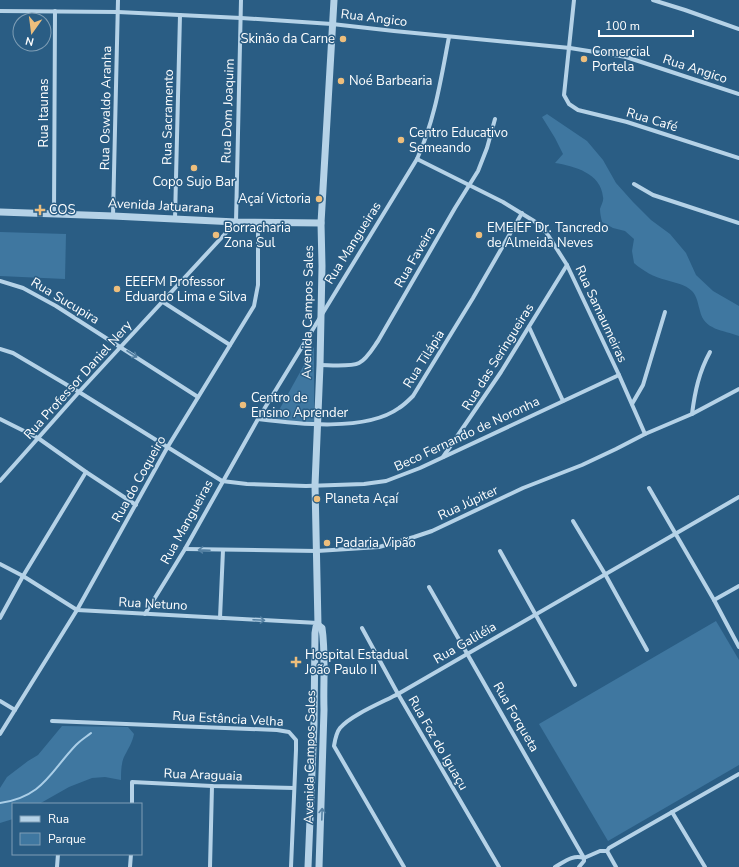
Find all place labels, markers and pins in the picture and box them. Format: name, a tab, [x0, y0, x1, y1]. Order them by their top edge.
place label: Skinão da Carne	[240, 30, 335, 48]
marker: Skinão da Carne	[338, 34, 348, 44]
place label: Comercial Portela	[592, 43, 650, 76]
marker: Comercial Portela	[579, 54, 589, 64]
place label: Noé Barbearia	[349, 72, 432, 90]
marker: Noé Barbearia	[336, 76, 346, 86]
place label: Centro Educativo Semeando	[409, 124, 508, 157]
marker: Centro Educativo Semeando	[396, 135, 406, 145]
marker: Copo Sujo Bar	[189, 163, 199, 173]
place label: Copo Sujo Bar	[153, 173, 236, 191]
place label: Açaí Victoria	[238, 190, 311, 208]
marker: Açaí Victoria	[314, 194, 324, 204]
place label: COS	[49, 201, 75, 219]
marker: COS	[34, 204, 46, 216]
place label: Borracharia Zona Sul	[224, 219, 291, 252]
place label: EMEIEF Dr. Tancredo de Almeida Neves	[487, 219, 608, 252]
marker: Borracharia Zona Sul	[211, 230, 221, 240]
marker: EMEIEF Dr. Tancredo de Almeida Neves	[474, 230, 484, 240]
place label: EEEFM Professor Eduardo Lima e Silva	[125, 273, 247, 306]
marker: EEEFM Professor Eduardo Lima e Silva	[112, 284, 122, 294]
place label: Centro de Ensino Aprender	[251, 389, 349, 422]
marker: Centro de Ensino Aprender	[238, 400, 248, 410]
place label: Planeta Açaí	[325, 490, 399, 508]
marker: Planeta Açaí	[312, 494, 322, 504]
place label: Padaria Vipão	[335, 534, 416, 552]
marker: Padaria Vipão	[322, 538, 332, 548]
place label: Hospital Estadual João Paulo II	[304, 646, 408, 679]
marker: Hospital Estadual João Paulo II	[290, 656, 302, 668]

